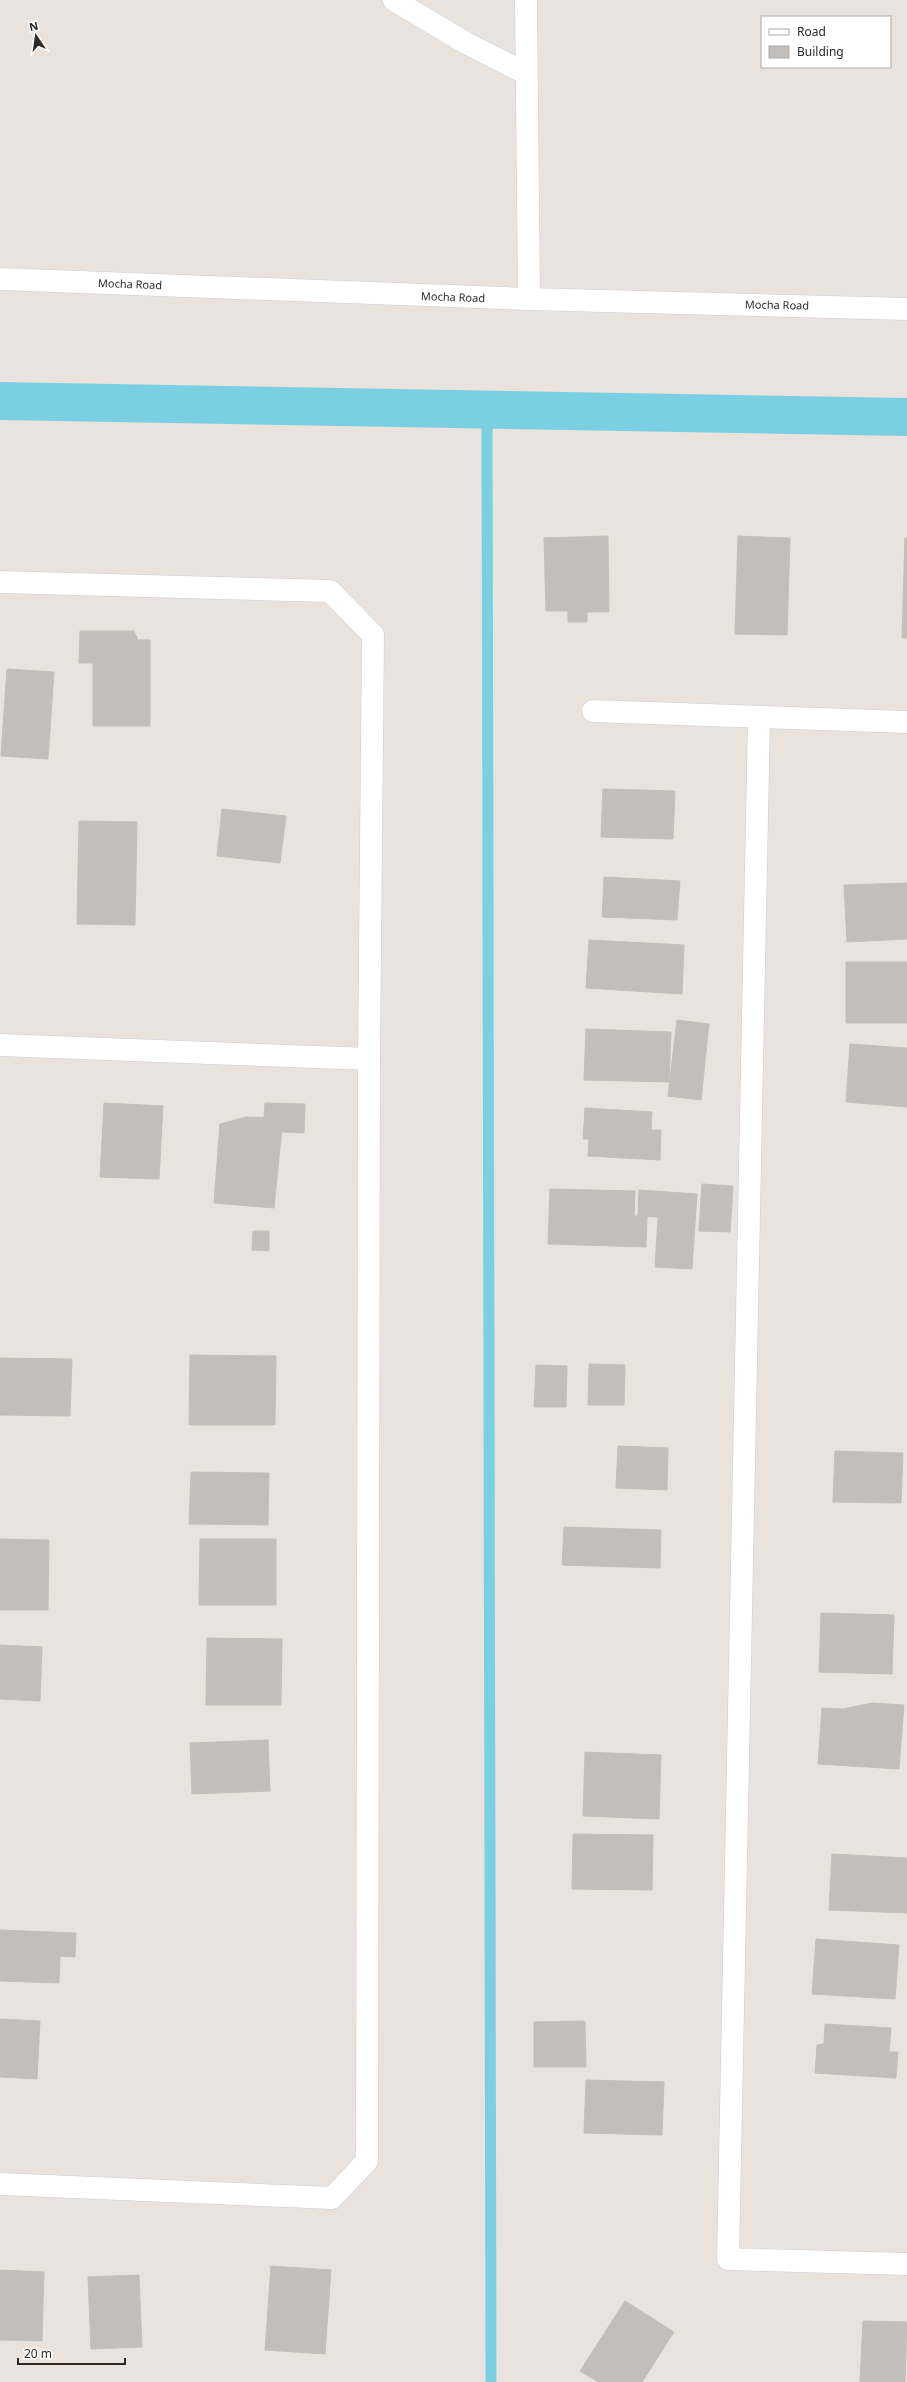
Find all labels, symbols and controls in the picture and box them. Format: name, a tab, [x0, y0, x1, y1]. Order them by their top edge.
north arrow	[16, 16, 56, 56]
legend	[761, 16, 891, 68]
text: N	[28, 17, 40, 34]
text: Road	[797, 23, 826, 40]
text: Building	[797, 43, 844, 60]
street label: Mocha Road	[98, 275, 162, 292]
street label: Mocha Road	[421, 288, 485, 305]
street label: Mocha Road	[745, 296, 809, 313]
scale bar	[18, 2340, 125, 2366]
text: 20 m	[24, 2345, 52, 2362]

